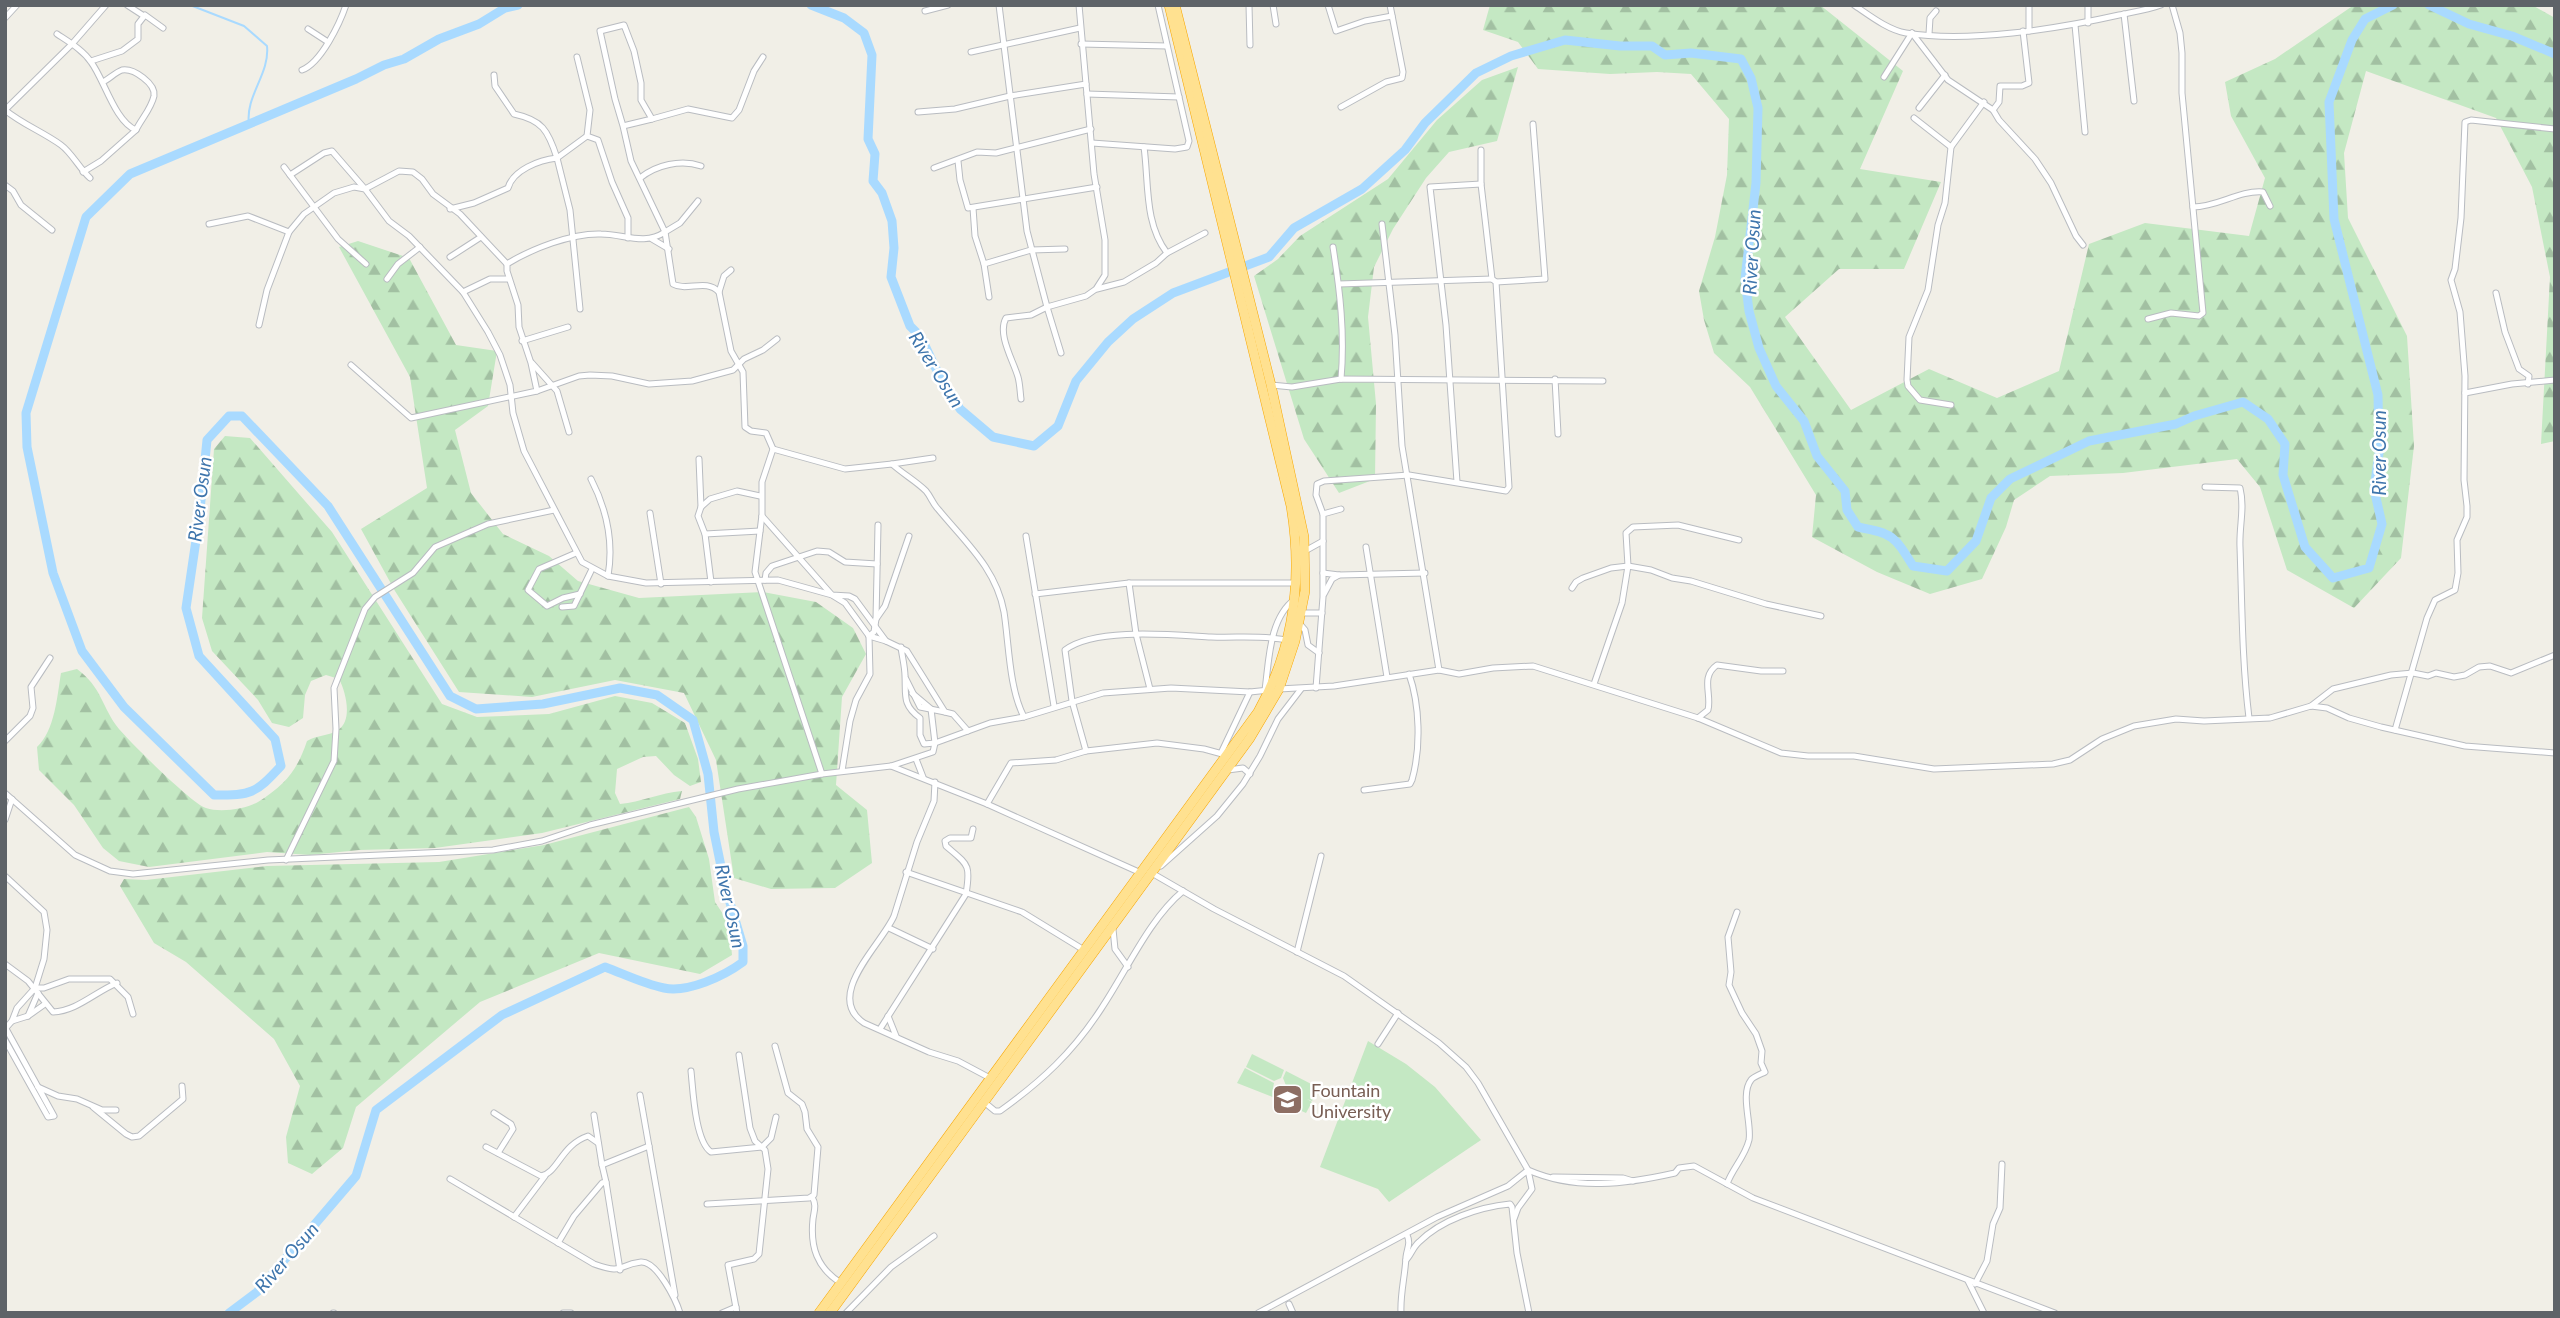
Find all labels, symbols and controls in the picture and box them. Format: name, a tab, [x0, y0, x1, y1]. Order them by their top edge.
water label: River Osun	[1737, 209, 1765, 295]
water label: River Osun	[905, 327, 969, 411]
water label: River Osun	[2367, 410, 2390, 496]
water label: River Osun	[182, 455, 216, 543]
water label: River Osun	[711, 862, 751, 950]
place label: Fountain University	[1311, 1079, 1392, 1122]
school or university icon: Fountain University	[1271, 1083, 1305, 1117]
water label: River Osun	[249, 1217, 323, 1297]

